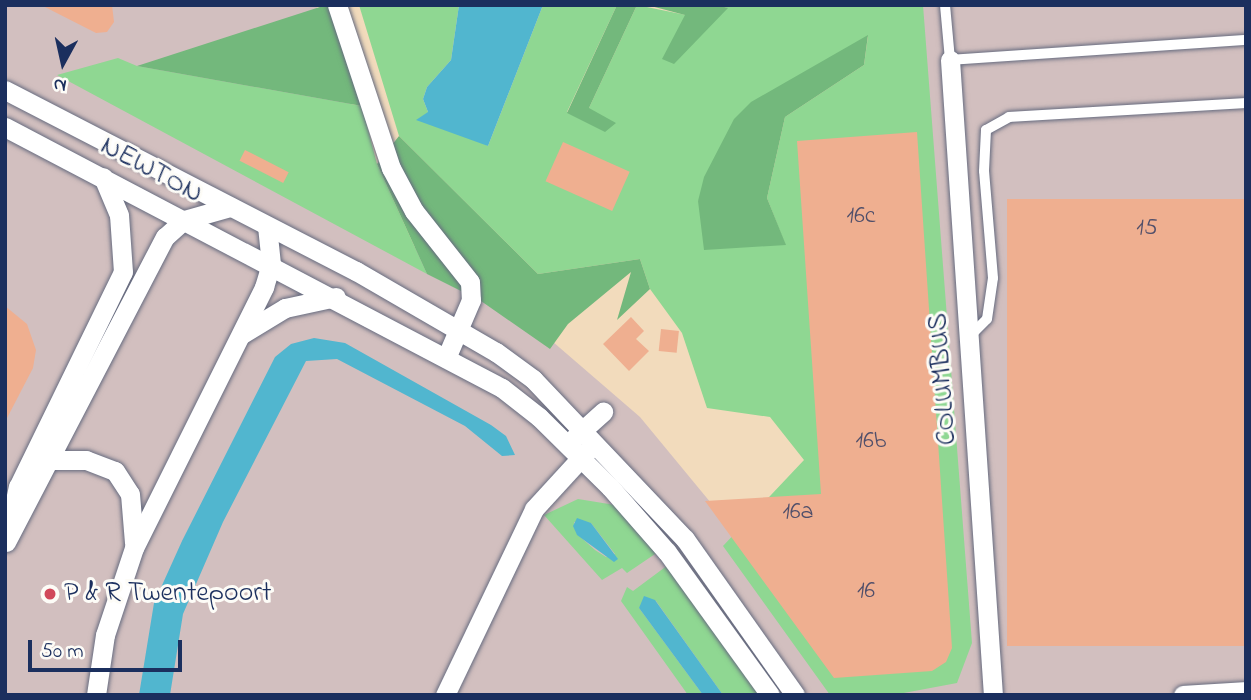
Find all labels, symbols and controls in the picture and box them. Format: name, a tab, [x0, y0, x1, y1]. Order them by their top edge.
north arrow	[28, 28, 98, 98]
text: N	[52, 70, 68, 99]
street label: NEWTON	[94, 130, 208, 212]
house number: 16c	[847, 203, 875, 231]
house number: 15	[1136, 215, 1158, 243]
street label: COLUMBUS	[923, 312, 965, 446]
house number: 16b	[856, 428, 886, 456]
house number: 16a	[782, 499, 814, 527]
place label: P & R Twentepoort	[64, 577, 271, 611]
house number: 16	[857, 578, 875, 606]
marker: P & R Twentepoort	[42, 586, 58, 602]
scale bar	[32, 626, 186, 670]
text: 50 m	[41, 637, 84, 667]

